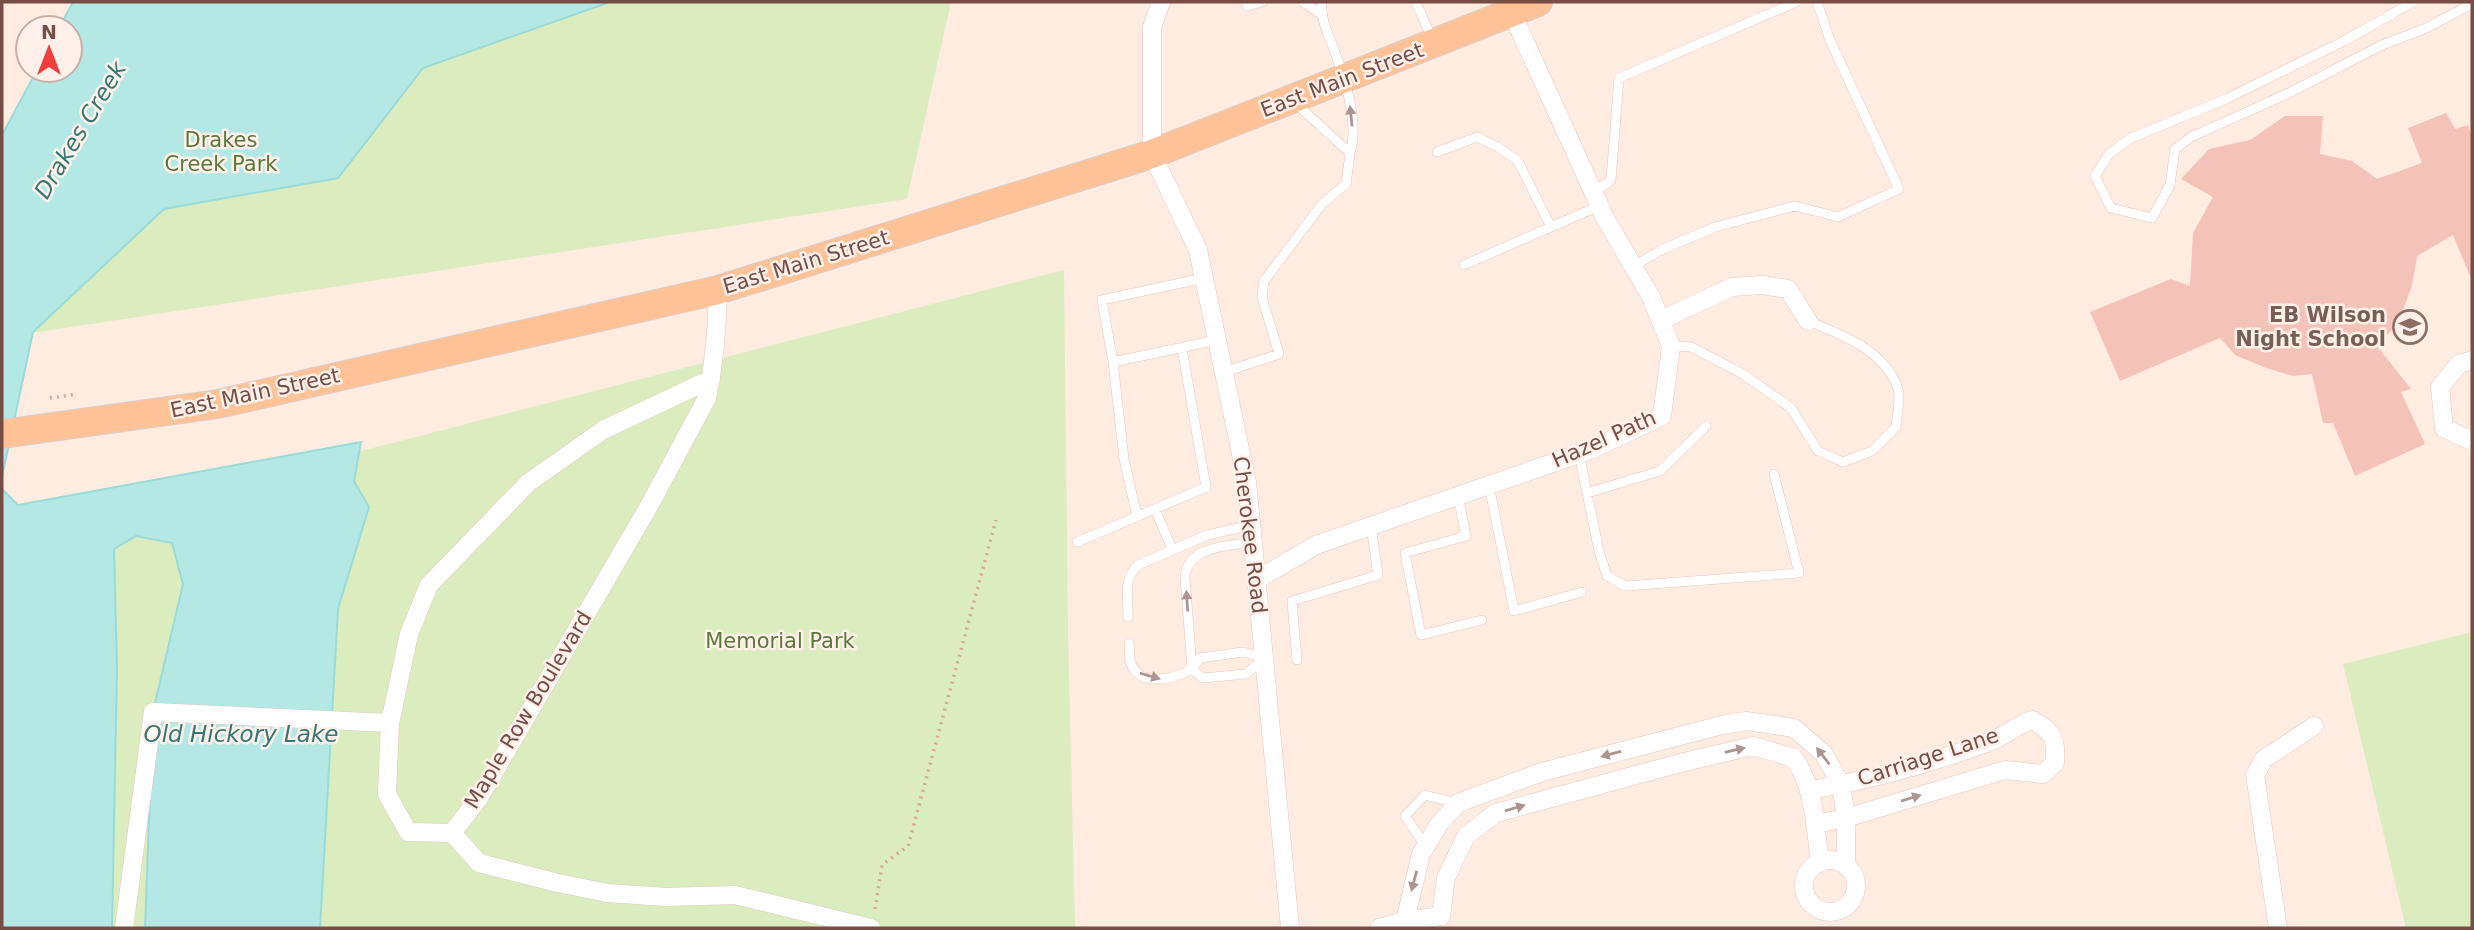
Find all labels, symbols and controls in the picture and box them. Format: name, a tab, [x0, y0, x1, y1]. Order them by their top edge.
north arrow	[14, 14, 84, 84]
text: N	[41, 21, 57, 43]
street label: East Main Street	[1257, 38, 1427, 122]
water label: Drakes Creek	[29, 55, 132, 203]
one-way arrow	[1345, 105, 1356, 127]
park label: Drakes Creek Park	[165, 128, 278, 176]
street label: East Main Street	[720, 225, 892, 299]
place label: EB Wilson Night School	[2235, 303, 2386, 351]
school or university icon: EB Wilson Night School	[2391, 308, 2429, 346]
street label: East Main Street	[168, 363, 342, 423]
street label: Hazel Path	[1548, 405, 1660, 473]
street label: Cherokee Road	[1228, 455, 1272, 615]
one-way arrow	[1181, 590, 1192, 612]
street label: Maple Row Boulevard	[459, 607, 597, 813]
park label: Memorial Park	[705, 629, 856, 653]
one-way arrow	[1139, 671, 1161, 682]
water label: Old Hickory Lake	[144, 721, 338, 747]
street label: Carriage Lane	[1854, 723, 2002, 791]
one-way arrow	[1724, 745, 1746, 756]
one-way arrow	[1815, 747, 1830, 765]
one-way arrow	[1601, 749, 1622, 759]
one-way arrow	[1901, 792, 1922, 802]
one-way arrow	[1504, 802, 1526, 813]
one-way arrow	[1408, 870, 1419, 892]

